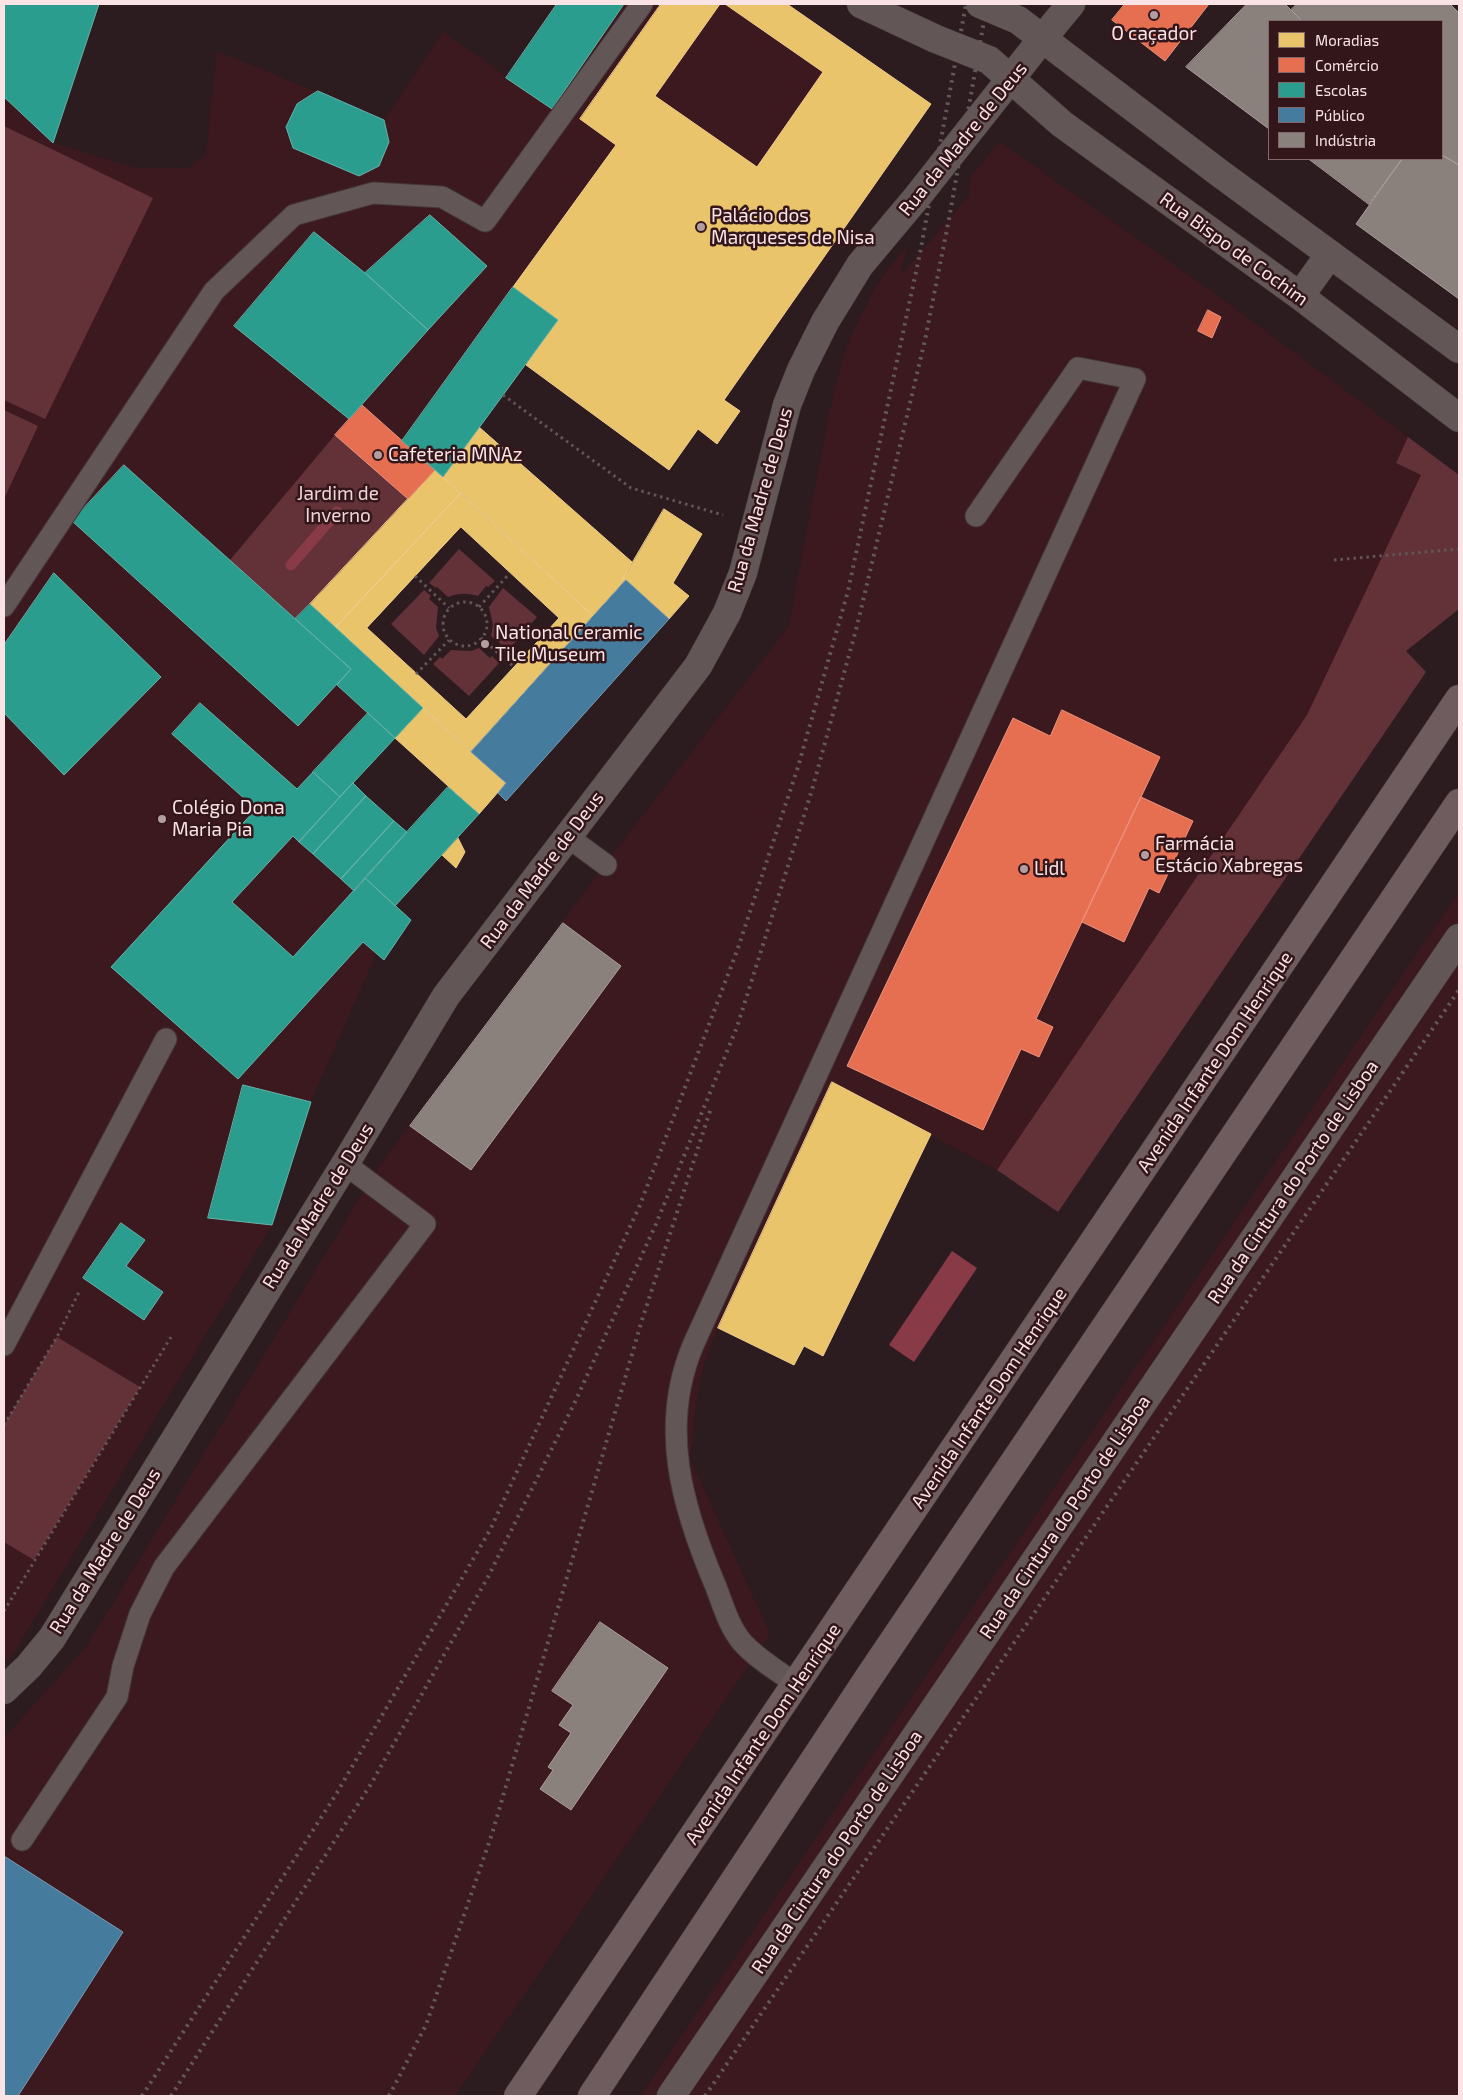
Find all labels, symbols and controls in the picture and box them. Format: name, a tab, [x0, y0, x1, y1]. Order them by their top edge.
marker: O caçador	[1148, 9, 1160, 21]
legend	[1268, 20, 1443, 160]
place label: O caçador	[1111, 23, 1197, 45]
text: Moradias	[1315, 31, 1379, 49]
text: Comércio	[1315, 56, 1379, 74]
street label: Rua da Madre de Deus	[894, 58, 1032, 220]
text: Escolas	[1315, 81, 1367, 99]
text: Público	[1315, 106, 1365, 124]
text: Indústria	[1315, 131, 1376, 149]
street label: Rua Bispo de Cochim	[1155, 187, 1313, 311]
place label: Palácio dos Marqueses de Nisa	[711, 205, 875, 249]
marker: Palácio dos Marqueses de Nisa	[695, 221, 707, 233]
street label: Rua da Madre de Deus	[723, 405, 797, 595]
place label: Cafeteria MNAz	[388, 444, 523, 466]
marker: Cafeteria MNAz	[372, 449, 384, 461]
park label: Jardim de Inverno	[297, 483, 379, 527]
place label: National Ceramic Tile Museum	[495, 622, 643, 666]
marker: National Ceramic Tile Museum	[479, 638, 491, 650]
street label: Rua da Madre de Deus	[475, 787, 609, 953]
place label: Colégio Dona Maria Pia	[172, 797, 285, 841]
marker: Colégio Dona Maria Pia	[156, 813, 168, 825]
place label: Farmácia Estácio Xabregas	[1155, 833, 1303, 877]
marker: Farmácia Estácio Xabregas	[1139, 849, 1151, 861]
place label: Lidl	[1034, 858, 1065, 880]
marker: Lidl	[1018, 863, 1030, 875]
street label: Avenida Infante Dom Henrique	[1132, 947, 1298, 1177]
street label: Rua da Cintura do Porto de Lisboa	[1203, 1056, 1383, 1308]
street label: Rua da Madre de Deus	[258, 1119, 378, 1293]
street label: Avenida Infante Dom Henrique	[906, 1283, 1072, 1513]
street label: Rua da Cintura do Porto de Lisboa	[975, 1391, 1155, 1643]
street label: Rua da Madre de Deus	[45, 1464, 165, 1638]
street label: Avenida Infante Dom Henrique	[680, 1619, 846, 1849]
street label: Rua da Cintura do Porto de Lisboa	[747, 1726, 927, 1978]

